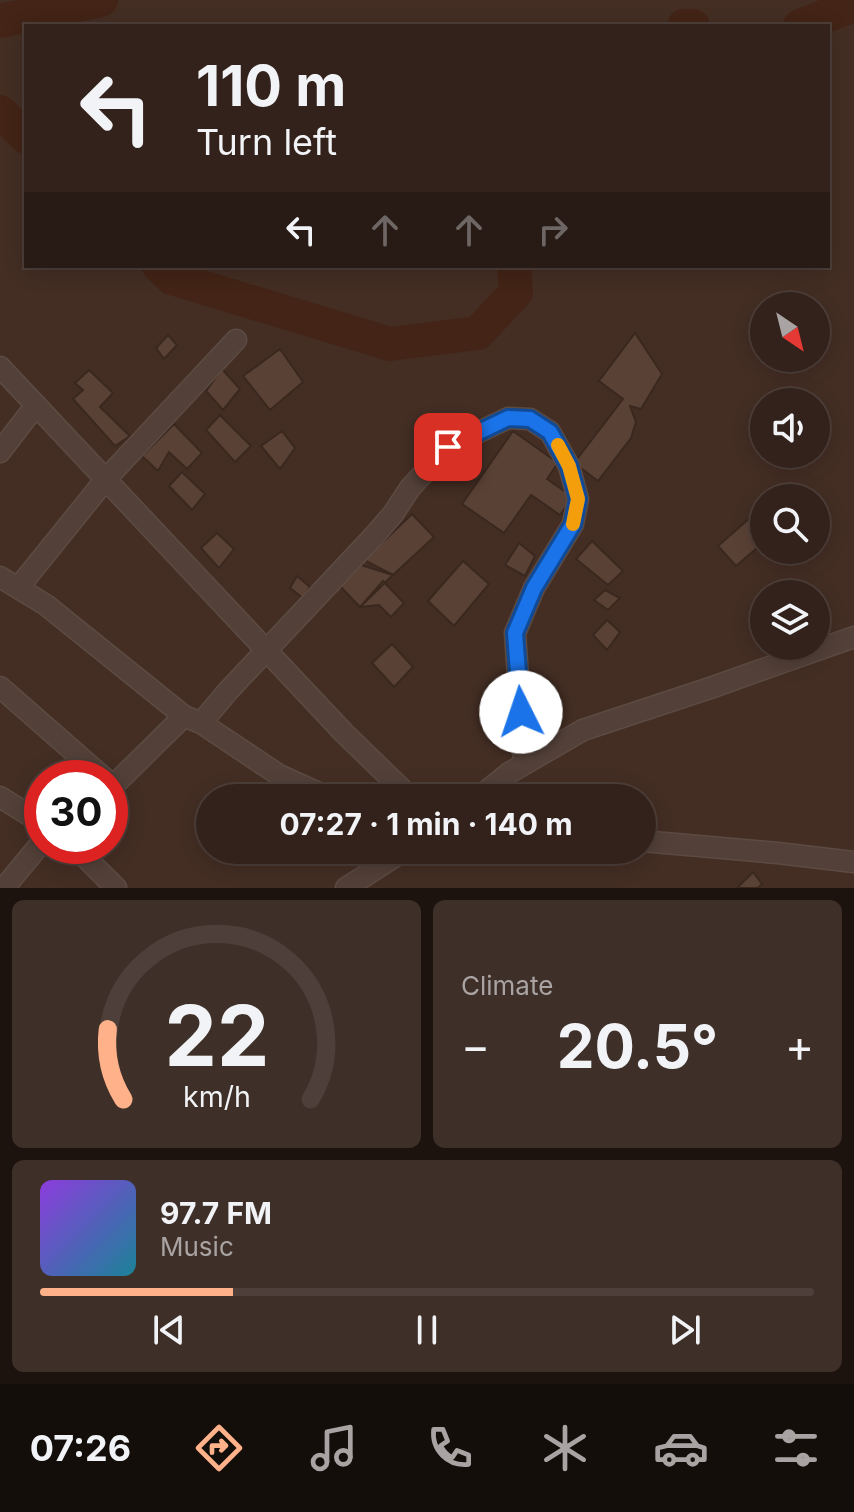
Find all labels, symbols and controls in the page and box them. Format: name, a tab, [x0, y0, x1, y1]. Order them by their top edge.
text: 110 m	[196, 52, 346, 120]
icon: left	[64, 56, 168, 160]
text: Turn left	[196, 120, 337, 164]
icon: left	[279, 208, 323, 252]
icon: ahead	[363, 208, 407, 252]
icon: ahead	[447, 208, 491, 252]
icon: right	[531, 208, 575, 252]
north arrow	[750, 292, 830, 372]
map controls	[750, 292, 830, 660]
button: sound	[750, 388, 830, 468]
pin	[414, 413, 482, 481]
icon: arrive	[426, 425, 470, 469]
button: search	[750, 484, 830, 564]
button: layers	[750, 580, 830, 660]
position arrow	[479, 670, 563, 754]
speed limit sign: 30	[24, 760, 128, 864]
text: 07:27 · 1 min · 140 m	[279, 806, 573, 842]
text: Climate	[461, 970, 553, 1001]
text: 22	[164, 985, 269, 1086]
text: 20.5°	[557, 1010, 718, 1082]
text: −	[461, 1019, 490, 1073]
text: +	[785, 1019, 814, 1073]
text: km/h	[183, 1079, 250, 1114]
text: 97.7 FM	[160, 1195, 272, 1231]
text: Music	[160, 1231, 234, 1262]
icon: previous	[147, 1308, 191, 1352]
icon: pause	[405, 1308, 449, 1352]
icon: next	[663, 1308, 707, 1352]
icon: directions	[191, 1420, 247, 1476]
icon: music	[306, 1420, 362, 1476]
icon: phone	[422, 1420, 478, 1476]
icon: climate	[537, 1420, 593, 1476]
icon: car	[653, 1420, 709, 1476]
icon: filters	[768, 1420, 824, 1476]
text: 07:26	[30, 1426, 131, 1470]

